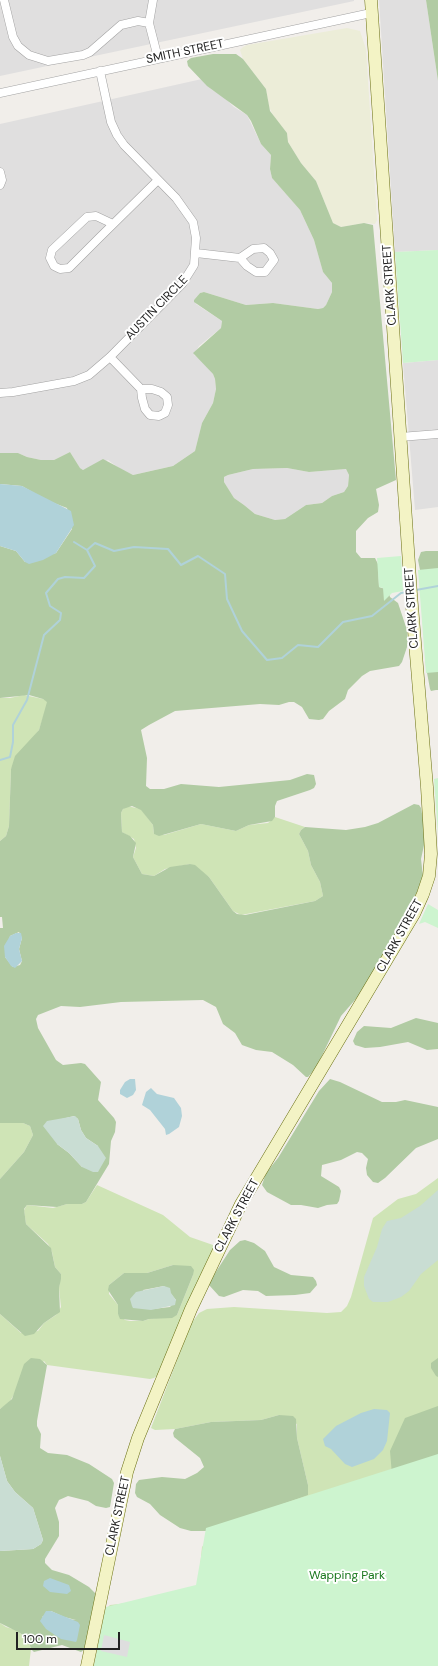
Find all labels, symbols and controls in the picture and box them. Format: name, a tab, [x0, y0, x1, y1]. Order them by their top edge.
street label: SMITH STREET	[145, 37, 225, 67]
street label: CLARK STREET	[380, 244, 400, 326]
street label: AUSTIN CIRCLE	[123, 273, 191, 343]
street label: CLARK STREET	[402, 567, 422, 649]
street label: CLARK STREET	[374, 897, 426, 975]
street label: CLARK STREET	[212, 1177, 262, 1255]
street label: CLARK STREET	[103, 1475, 133, 1557]
park label: Wapping Park	[309, 1569, 385, 1583]
scale bar	[18, 1624, 122, 1650]
text: 100 m	[23, 1631, 57, 1647]

